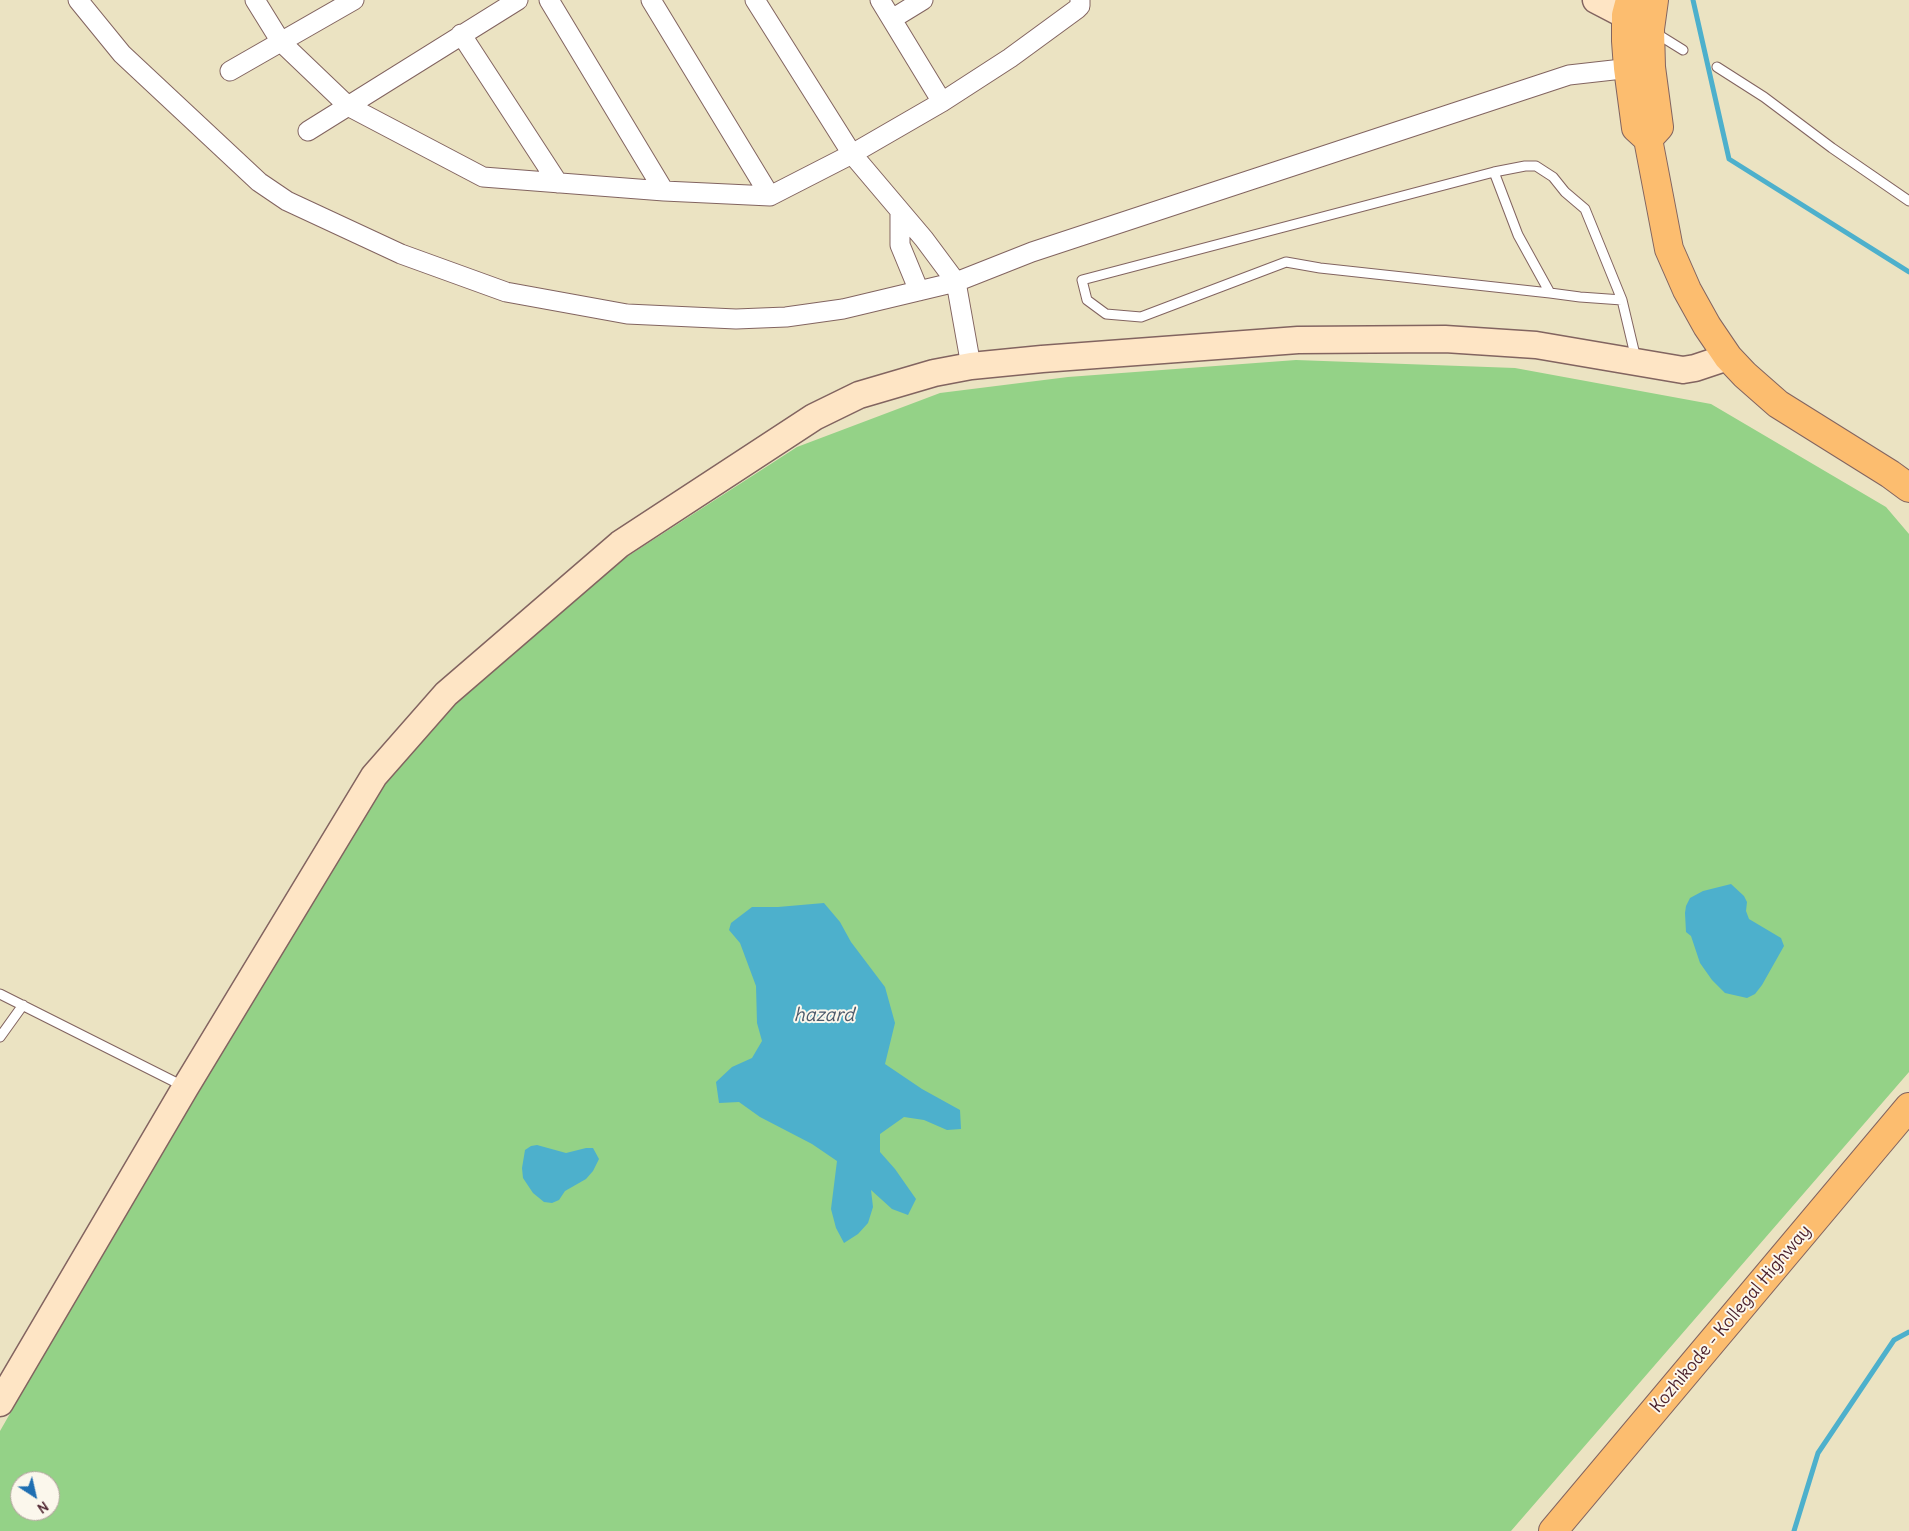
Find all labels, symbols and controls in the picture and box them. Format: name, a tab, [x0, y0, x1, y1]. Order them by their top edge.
water label: hazard	[794, 1005, 854, 1027]
street label: Kozhikode - Kollegal Highway	[1646, 1221, 1816, 1417]
north arrow	[10, 1471, 60, 1521]
text: N	[34, 1497, 52, 1518]

